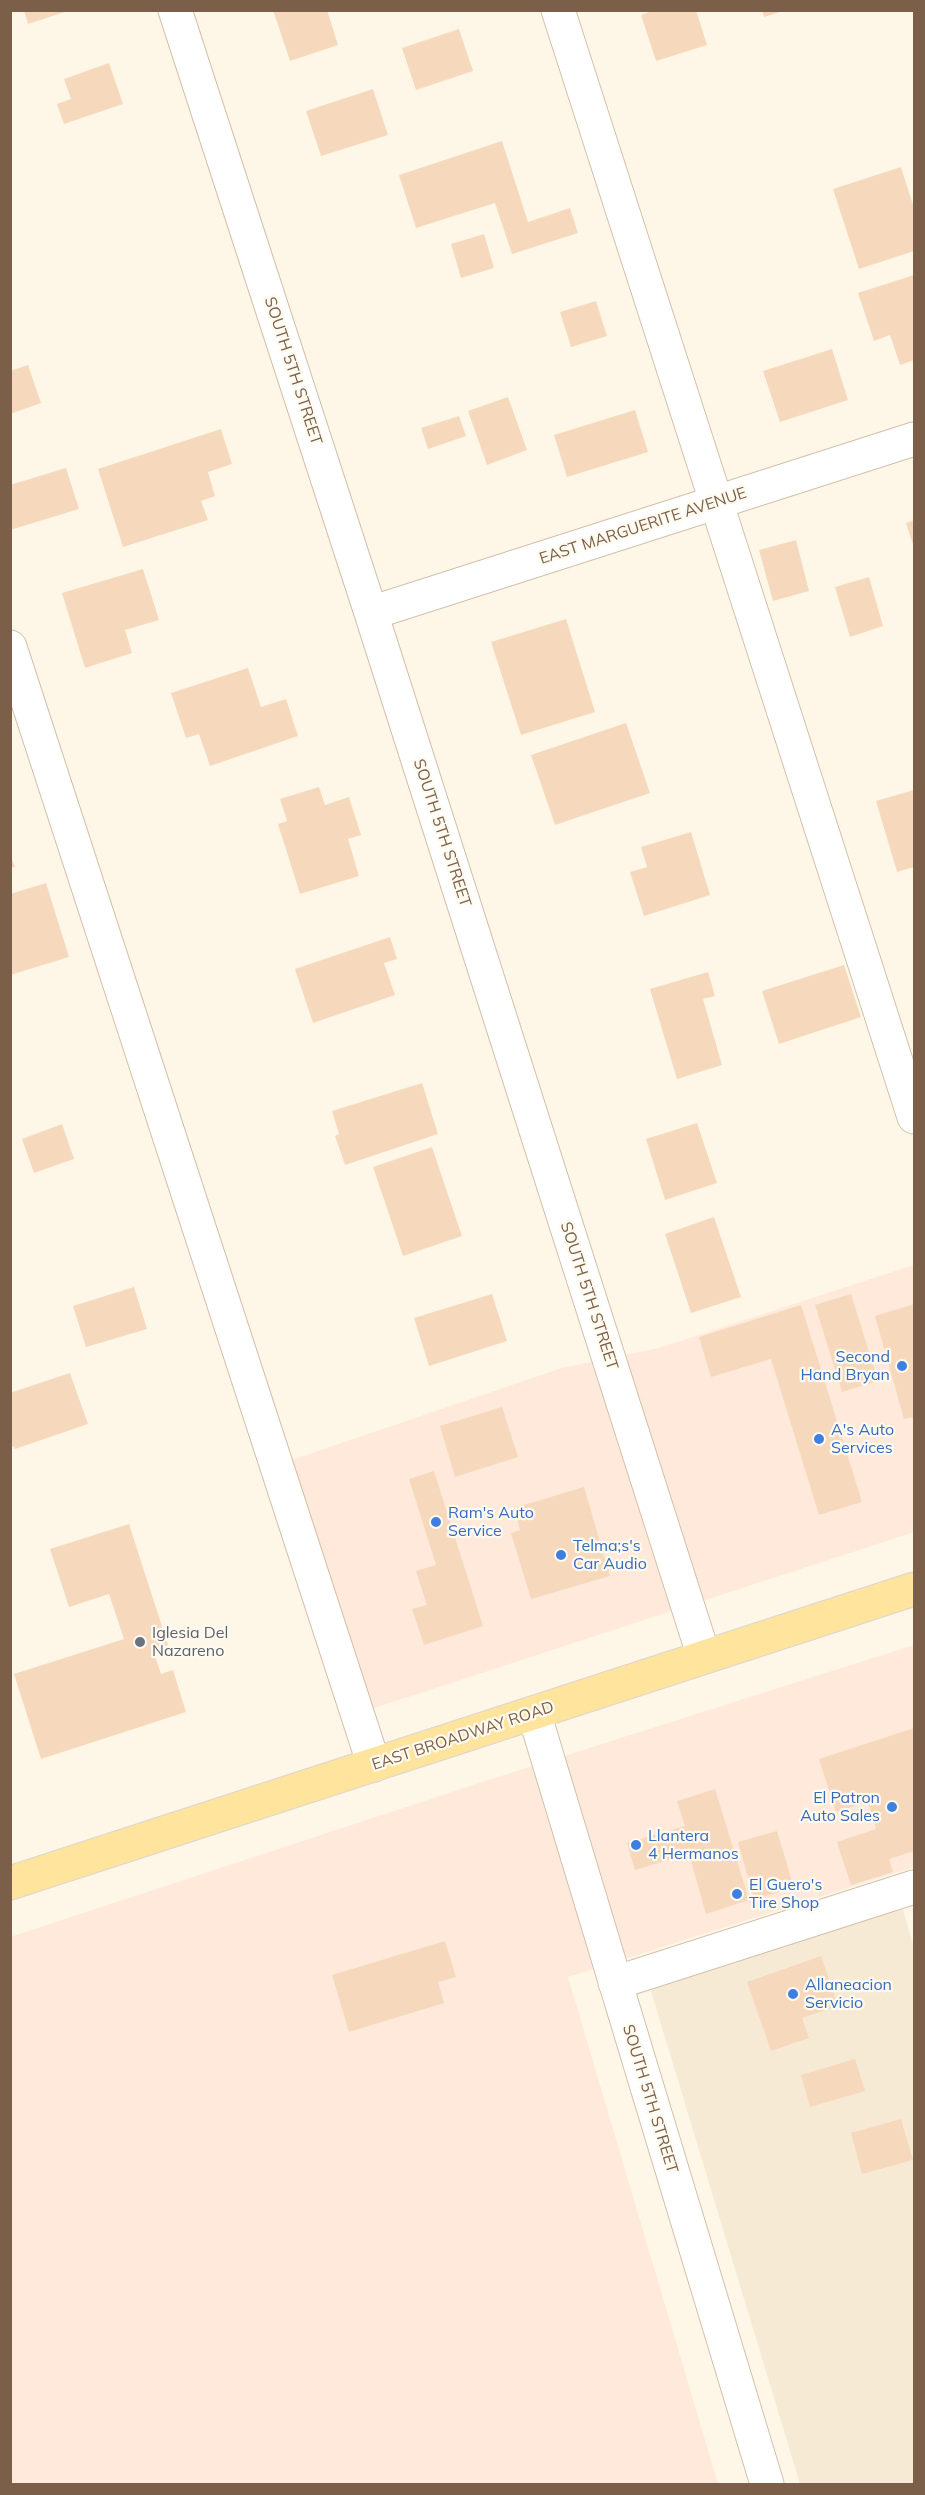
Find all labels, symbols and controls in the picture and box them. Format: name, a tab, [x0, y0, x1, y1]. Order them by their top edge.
street label: SOUTH 5TH STREET	[260, 295, 326, 447]
street label: EAST MARGUERITE AVENUE	[537, 483, 749, 569]
street label: SOUTH 5TH STREET	[409, 757, 475, 909]
street label: SOUTH 5TH STREET	[556, 1220, 622, 1372]
place label: Second Hand Bryan	[801, 1347, 890, 1385]
marker: Second Hand Bryan	[895, 1359, 909, 1373]
place label: A's Auto Services	[831, 1420, 894, 1458]
marker: A's Auto Services	[812, 1432, 826, 1446]
place label: Ram's Auto Service	[448, 1503, 534, 1541]
marker: Ram's Auto Service	[429, 1515, 443, 1529]
place label: Telma;s's Car Audio	[573, 1536, 647, 1574]
marker: Telma;s's Car Audio	[554, 1548, 568, 1562]
place label: Iglesia Del Nazareno	[152, 1623, 228, 1661]
marker: Iglesia Del Nazareno	[133, 1635, 147, 1649]
street label: EAST BROADWAY ROAD	[370, 1697, 556, 1775]
place label: El Patron Auto Sales	[800, 1788, 880, 1826]
marker: El Patron Auto Sales	[885, 1800, 899, 1814]
place label: Llantera 4 Hermanos	[648, 1826, 739, 1864]
marker: Llantera 4 Hermanos	[629, 1838, 643, 1852]
place label: El Guero's Tire Shop	[749, 1875, 822, 1913]
marker: El Guero's Tire Shop	[730, 1887, 744, 1901]
place label: Allaneacion Servicio	[805, 1975, 892, 2013]
marker: Allaneacion Servicio	[786, 1987, 800, 2001]
street label: SOUTH 5TH STREET	[618, 2022, 682, 2176]

